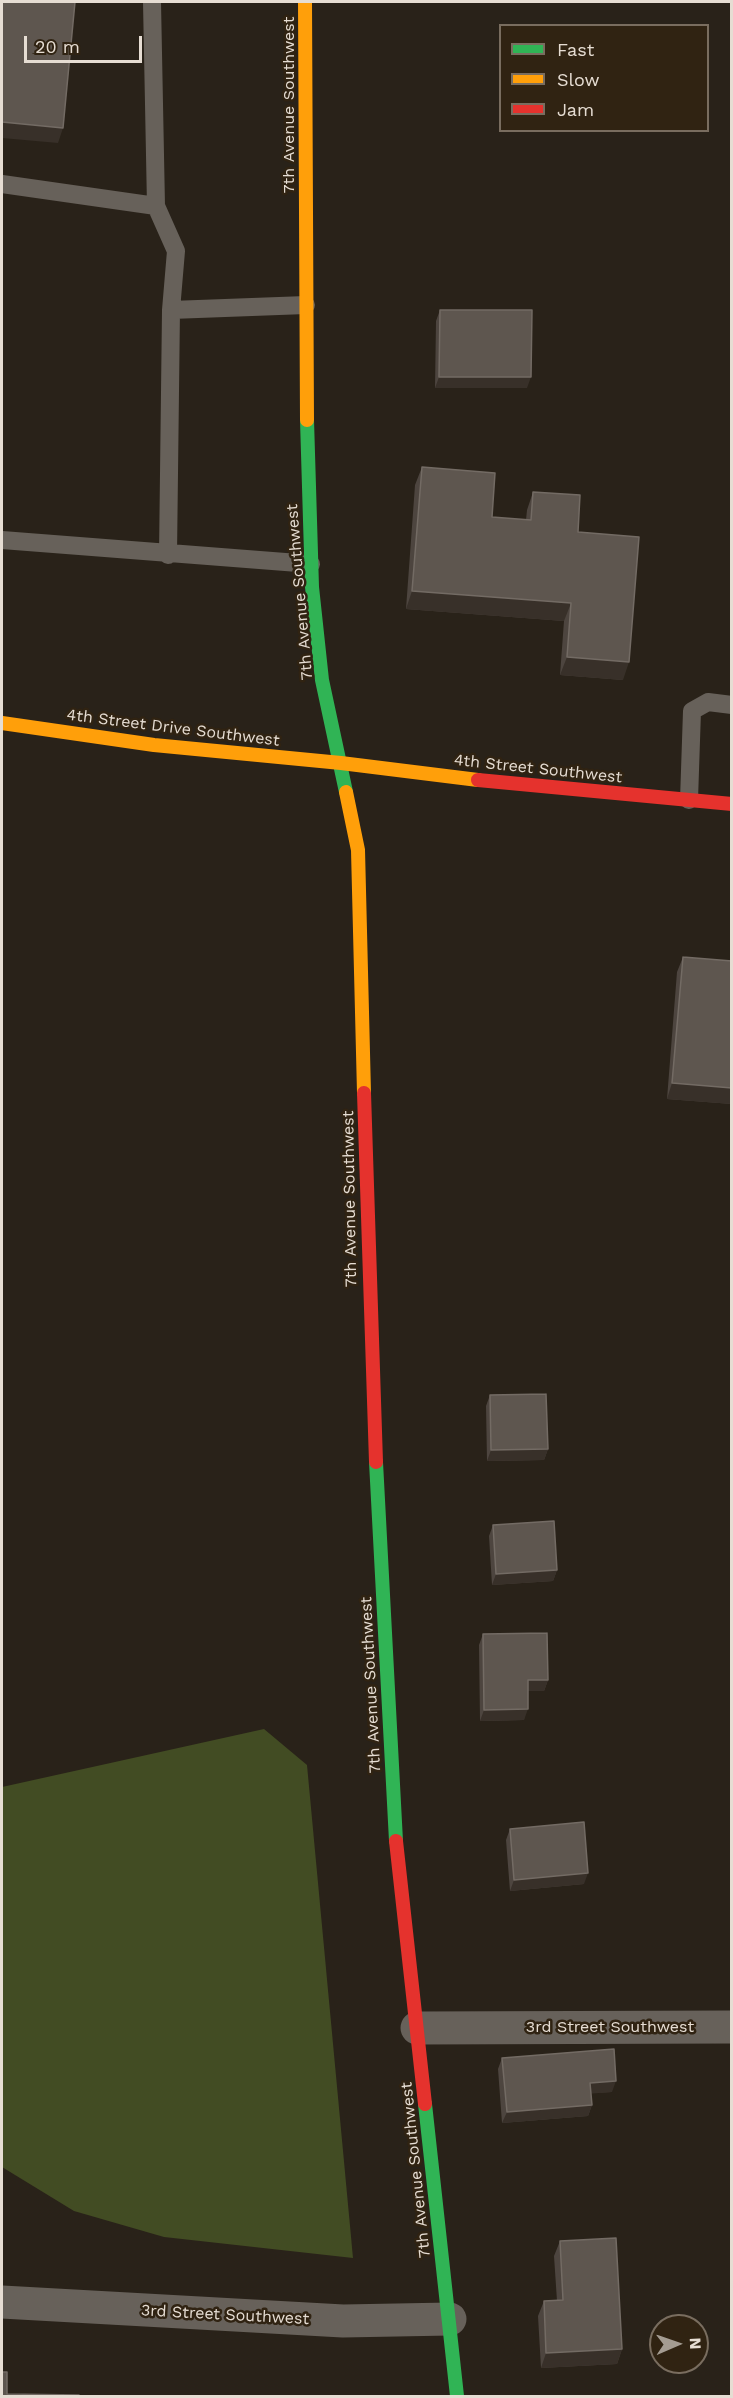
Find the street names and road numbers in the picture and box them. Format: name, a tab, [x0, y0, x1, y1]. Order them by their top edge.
street label: 7th Avenue Southwest	[279, 17, 299, 193]
street label: 7th Avenue Southwest	[283, 503, 317, 681]
street label: 4th Street Drive Southwest	[65, 705, 281, 751]
street label: 4th Street Southwest	[453, 751, 623, 787]
street label: 7th Avenue Southwest	[339, 1110, 361, 1288]
street label: 7th Avenue Southwest	[357, 1596, 385, 1774]
street label: 3rd Street Southwest	[526, 2017, 694, 2037]
street label: 7th Avenue Southwest	[397, 2081, 435, 2259]
street label: 3rd Street Southwest	[140, 2301, 310, 2329]

